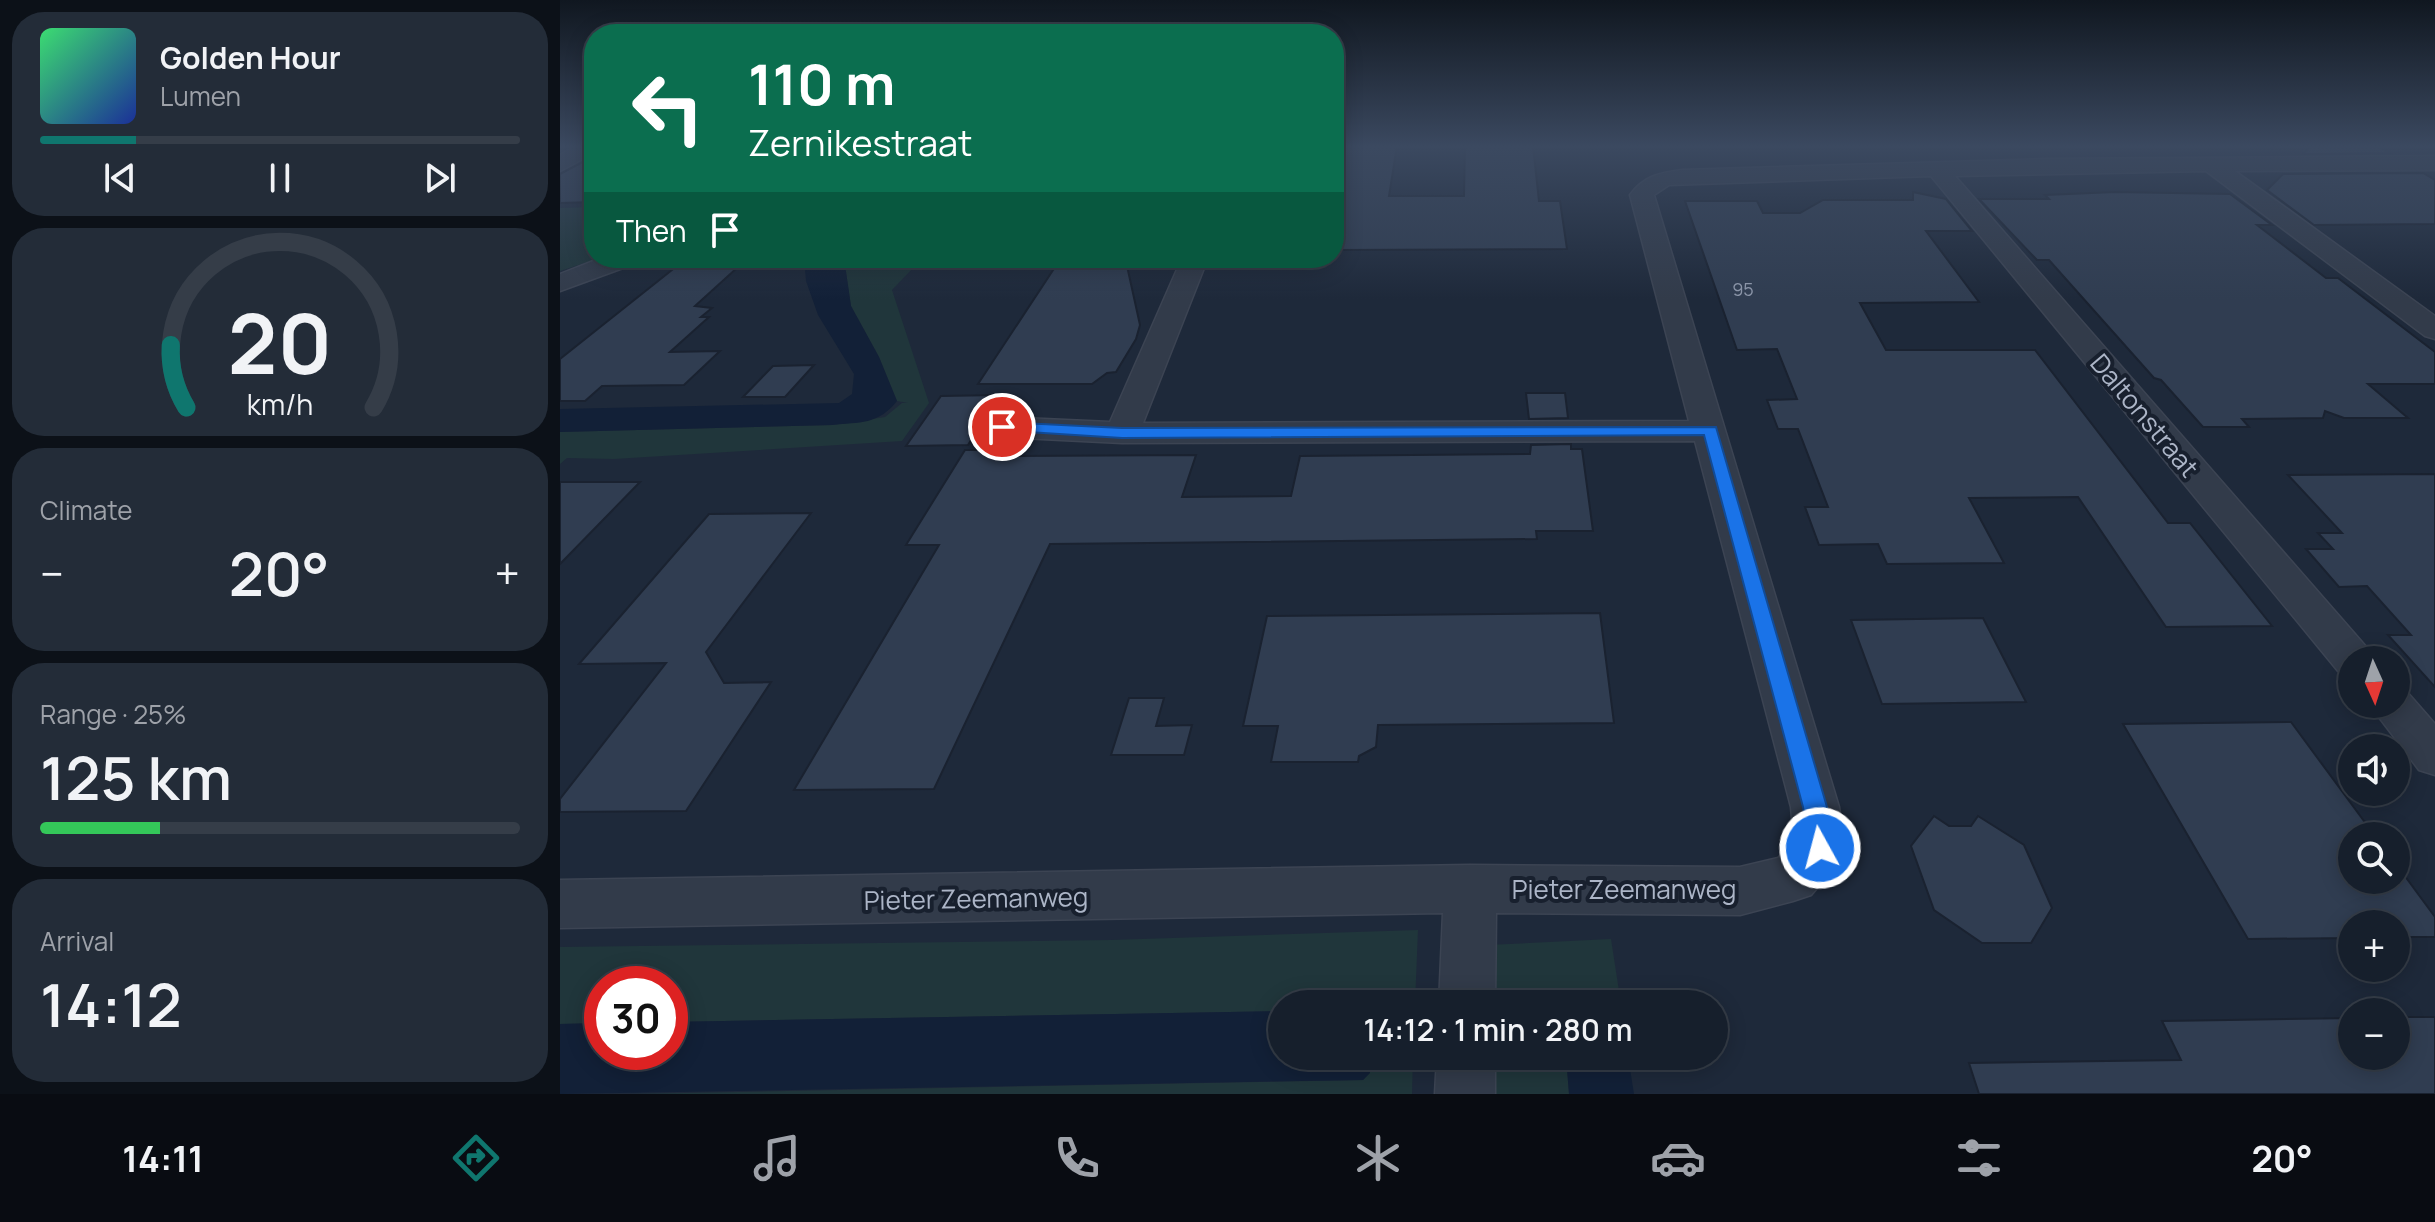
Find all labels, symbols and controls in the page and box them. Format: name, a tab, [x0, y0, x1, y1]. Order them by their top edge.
text: Golden Hour	[160, 37, 341, 78]
text: 110 m	[748, 45, 895, 122]
icon: left	[616, 56, 720, 160]
text: Lumen	[160, 78, 241, 114]
text: Zernikestraat	[748, 118, 972, 167]
icon: previous	[98, 156, 142, 200]
icon: pause	[258, 156, 302, 200]
icon: next	[418, 156, 462, 200]
icon: arrive	[703, 208, 747, 252]
text: Then	[616, 210, 687, 251]
house number: 95	[1732, 277, 1754, 301]
text: 20	[228, 284, 332, 398]
street label: Daltonstraat	[2083, 346, 2207, 484]
text: km/h	[247, 385, 313, 424]
pin	[968, 393, 1036, 461]
icon: arrive	[980, 405, 1024, 449]
text: Climate	[40, 492, 132, 528]
text: 20°	[229, 532, 330, 614]
text: −	[40, 543, 64, 603]
text: +	[495, 543, 520, 603]
north arrow	[2338, 646, 2410, 718]
map controls	[2338, 646, 2410, 1070]
text: Range · 25%	[40, 696, 186, 732]
button: sound	[2338, 734, 2410, 806]
text: 125 km	[40, 736, 232, 818]
position arrow	[1778, 806, 1862, 890]
button: search	[2338, 822, 2410, 894]
street label: Pieter Zeemanweg	[1512, 871, 1736, 907]
street label: Pieter Zeemanweg	[863, 878, 1089, 918]
button: +	[2338, 910, 2410, 982]
text: Arrival	[40, 923, 114, 959]
text: 14:12	[40, 963, 182, 1045]
speed limit sign: 30	[584, 966, 688, 1070]
button: −	[2338, 998, 2410, 1070]
text: 14:12 · 1 min · 280 m	[1364, 1009, 1632, 1050]
icon: directions	[448, 1130, 504, 1186]
icon: music	[749, 1130, 805, 1186]
icon: phone	[1049, 1130, 1105, 1186]
icon: climate	[1350, 1130, 1406, 1186]
icon: car	[1650, 1130, 1706, 1186]
icon: filters	[1951, 1130, 2007, 1186]
text: 14:11	[122, 1134, 204, 1183]
text: 20°	[2251, 1134, 2313, 1183]

